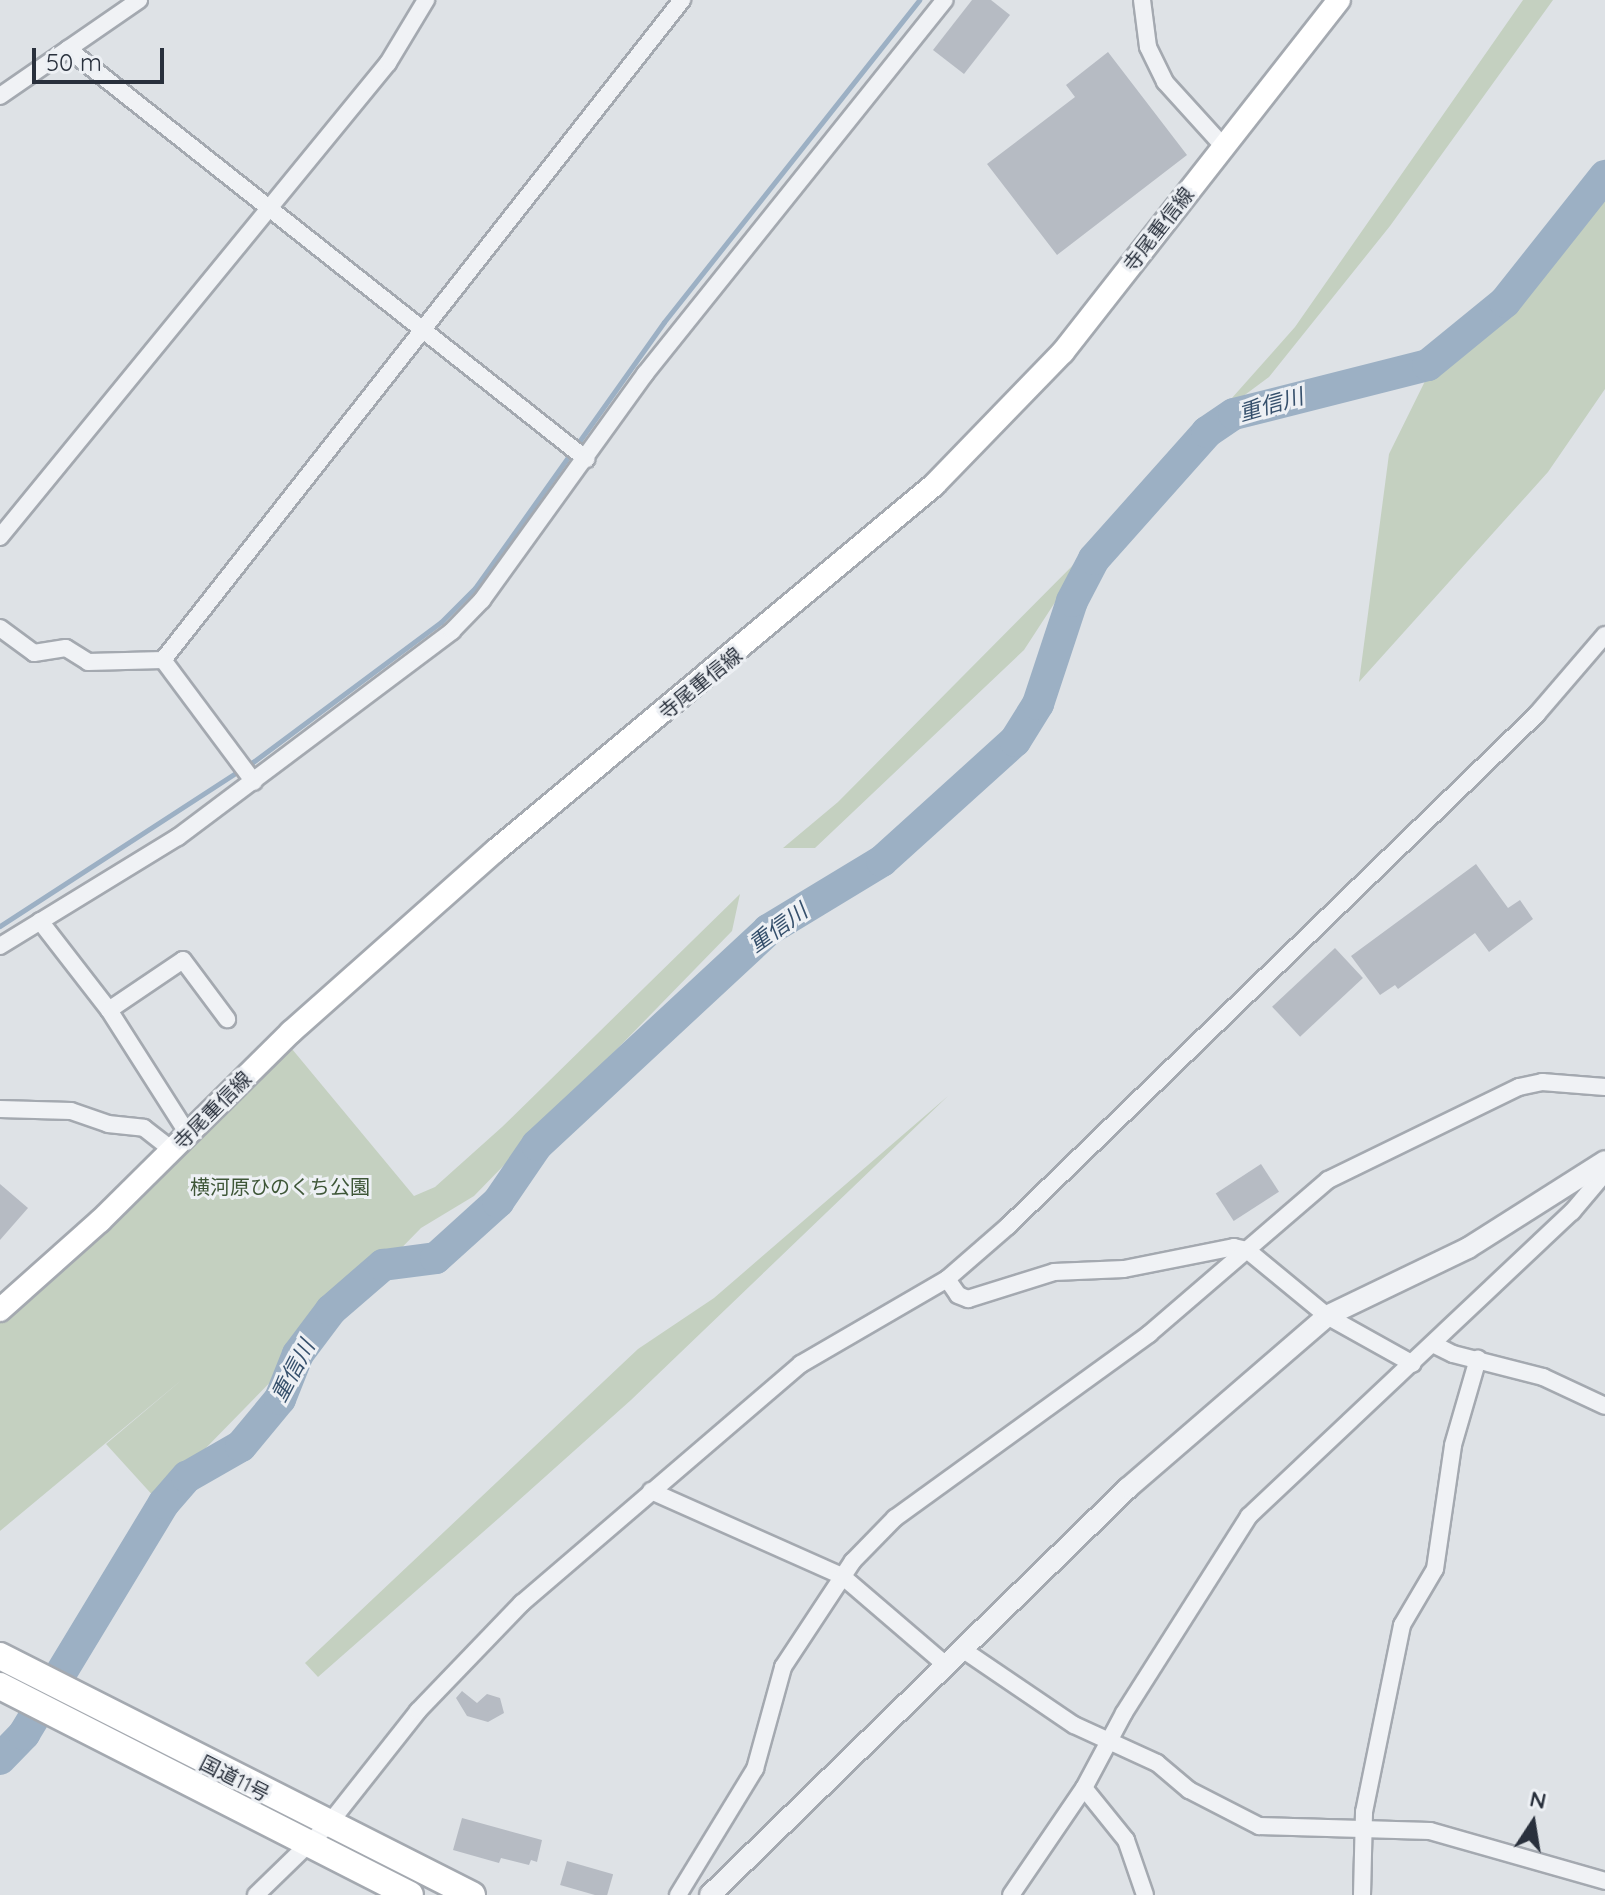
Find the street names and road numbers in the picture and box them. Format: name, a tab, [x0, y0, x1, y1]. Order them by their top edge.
street label: 寺尾重信線	[1118, 182, 1198, 276]
street label: 寺尾重信線	[654, 642, 746, 724]
street label: 寺尾重信線	[168, 1066, 256, 1154]
street label: 国道11号	[196, 1750, 274, 1806]

